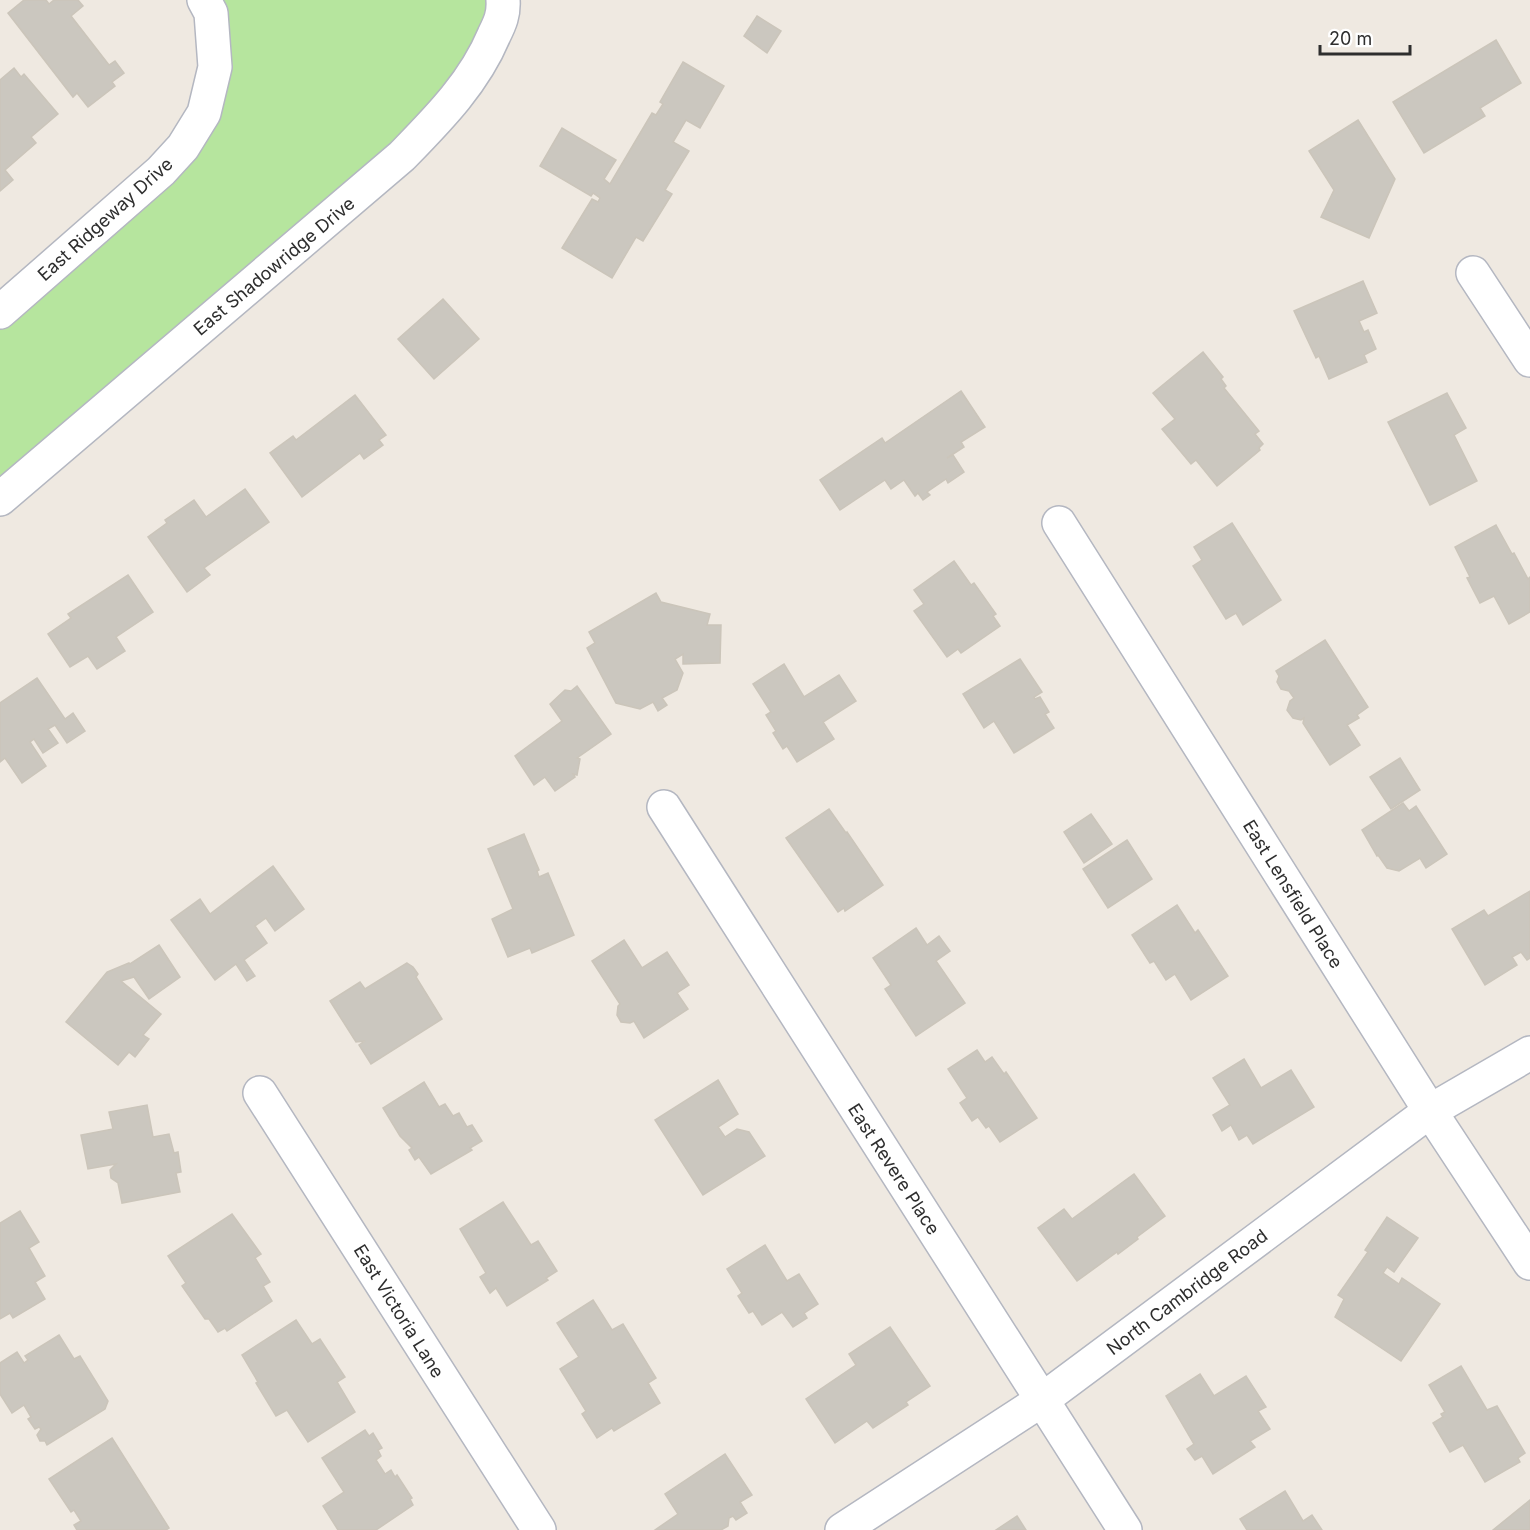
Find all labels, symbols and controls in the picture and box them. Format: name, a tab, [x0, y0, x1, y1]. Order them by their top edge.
scale bar	[1320, 18, 1410, 56]
text: 20 m	[1329, 28, 1372, 49]
street label: East Ridgeway Drive	[33, 153, 177, 285]
street label: East Shadowridge Drive	[189, 193, 359, 339]
street label: East Lensfield Place	[1239, 816, 1347, 972]
street label: East Revere Place	[844, 1100, 944, 1238]
street label: North Cambridge Road	[1103, 1225, 1271, 1359]
street label: East Victoria Lane	[350, 1241, 448, 1381]

